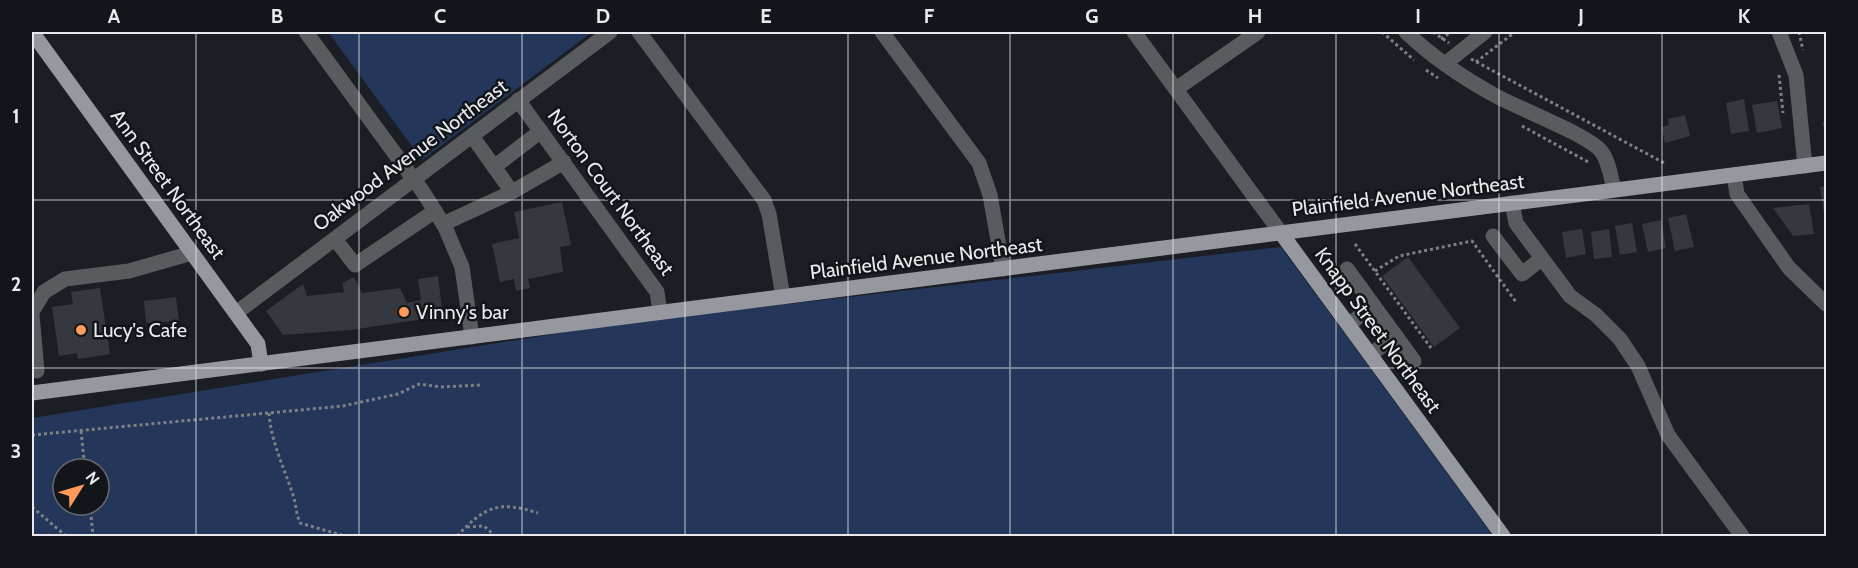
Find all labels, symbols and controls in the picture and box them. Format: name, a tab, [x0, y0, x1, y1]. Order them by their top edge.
text: A	[108, 4, 121, 28]
text: B	[271, 4, 283, 28]
text: C	[434, 4, 446, 28]
text: D	[596, 4, 610, 28]
text: E	[760, 4, 772, 28]
text: F	[924, 4, 935, 28]
text: G	[1085, 4, 1099, 28]
text: H	[1248, 4, 1262, 28]
text: I	[1415, 4, 1421, 28]
text: J	[1577, 4, 1584, 28]
text: K	[1738, 4, 1751, 28]
street label: Oakwood Avenue Northeast	[308, 74, 512, 236]
text: 1	[12, 104, 20, 128]
street label: Norton Court Northeast	[543, 104, 679, 280]
street label: Ann Street Northeast	[106, 105, 230, 264]
street label: Plainfield Avenue Northeast	[1291, 169, 1526, 221]
street label: Plainfield Avenue Northeast	[809, 232, 1044, 284]
street label: Knapp Street Northeast	[1310, 243, 1446, 417]
text: 2	[11, 272, 21, 296]
place label: Vinny's bar	[416, 300, 509, 324]
marker: Vinny's bar	[397, 305, 411, 319]
place label: Lucy's Cafe	[93, 318, 187, 342]
marker: Lucy's Cafe	[74, 323, 88, 337]
text: 3	[11, 439, 21, 463]
north arrow	[51, 457, 111, 517]
text: N	[82, 468, 104, 489]

